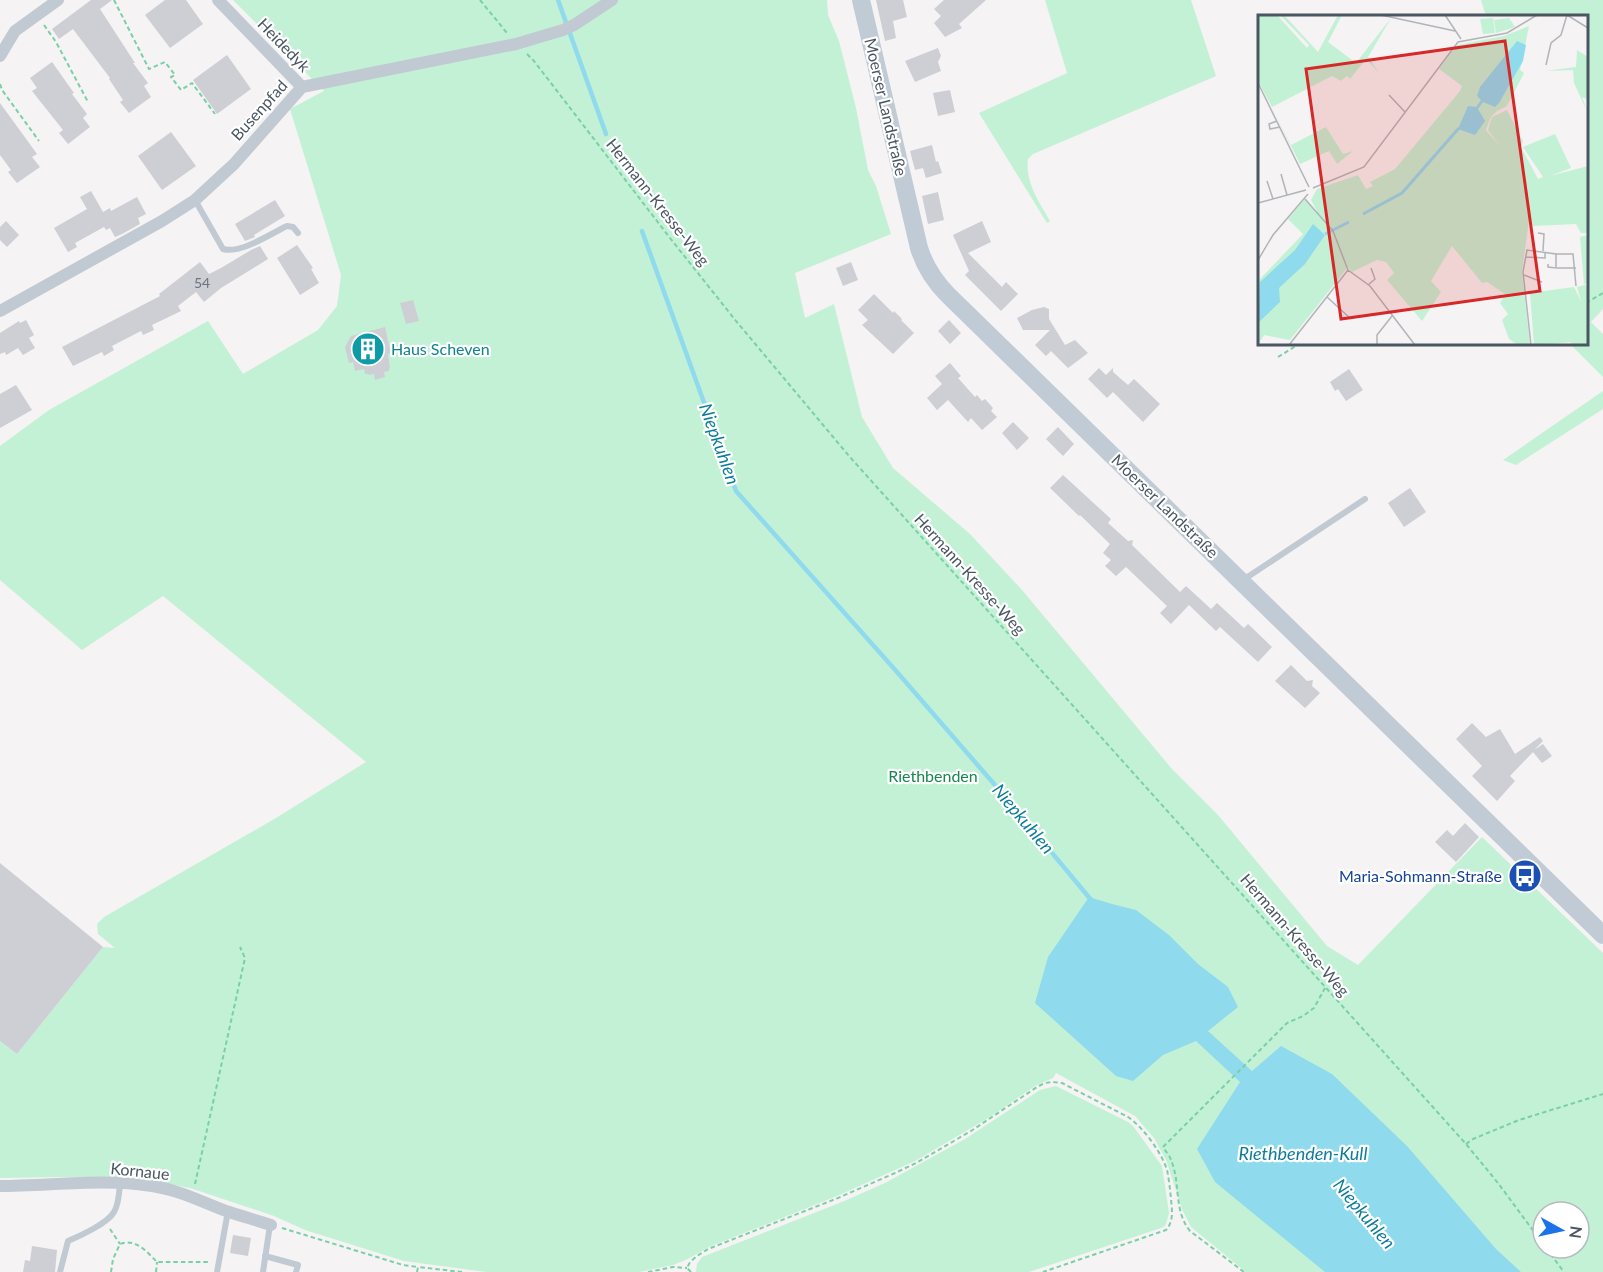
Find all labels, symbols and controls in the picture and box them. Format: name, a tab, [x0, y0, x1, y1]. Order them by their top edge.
street label: Heidedyk	[254, 14, 315, 76]
inset map	[1258, 15, 1588, 345]
street label: Moerser Landstraße	[861, 36, 912, 178]
street label: Busenpfad	[227, 76, 291, 144]
street label: Hermann-Kresse-Weg	[603, 134, 714, 269]
house number: 54	[194, 274, 210, 291]
building icon: Haus Scheven	[350, 331, 386, 367]
place label: Haus Scheven	[391, 339, 490, 358]
water label: Niepkuhlen	[695, 400, 745, 487]
street label: Moerser Landstraße	[1108, 450, 1223, 561]
street label: Hermann-Kresse-Weg	[911, 509, 1030, 638]
park label: Riethbenden	[888, 766, 978, 785]
water label: Niepkuhlen	[988, 779, 1059, 858]
bus stop icon: Maria-Sohmann-Straße	[1507, 858, 1543, 894]
place label: Maria-Sohmann-Straße	[1339, 866, 1502, 885]
street label: Hermann-Kresse-Weg	[1237, 870, 1354, 1000]
water label: Riethbenden-Kull	[1239, 1142, 1367, 1164]
street label: Kornaue	[110, 1158, 170, 1183]
water label: Niepkuhlen	[1329, 1174, 1400, 1253]
north arrow	[1531, 1200, 1591, 1260]
text: N	[1566, 1225, 1587, 1240]

